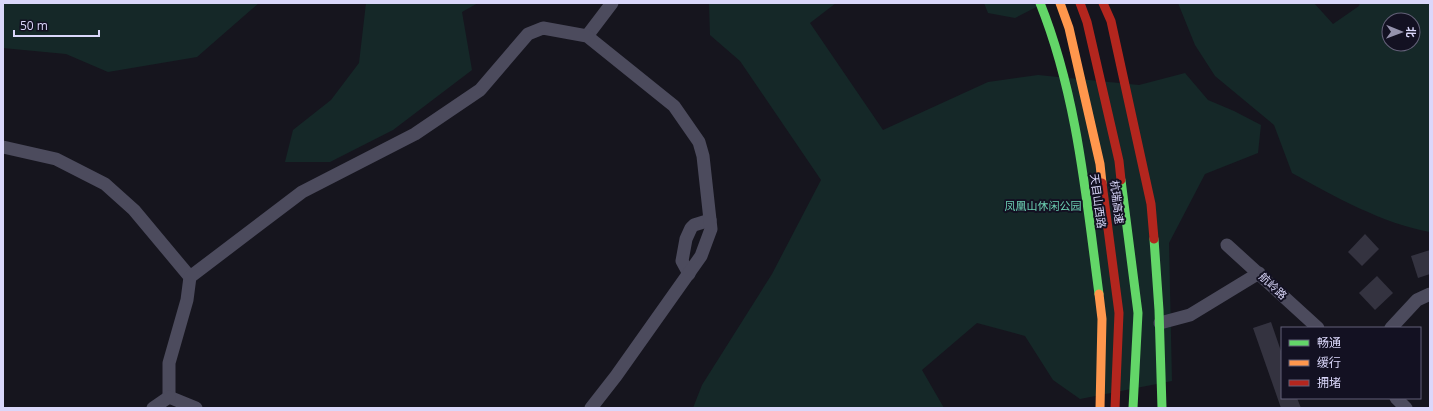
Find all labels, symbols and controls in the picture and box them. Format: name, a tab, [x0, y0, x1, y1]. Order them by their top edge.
scale bar	[14, 12, 99, 38]
north arrow	[1381, 12, 1421, 52]
text: 50 m	[20, 17, 48, 34]
text: 北	[1404, 27, 1419, 38]
street label: 天目山西路	[1087, 173, 1110, 229]
street label: 杭瑞高速	[1107, 179, 1128, 225]
park label: 凤凰山休闲公园	[1005, 198, 1082, 213]
street label: 航岭路	[1256, 269, 1291, 302]
legend	[1281, 327, 1421, 399]
text: 畅通	[1317, 334, 1341, 351]
text: 缓行	[1317, 354, 1341, 371]
text: 拥堵	[1317, 374, 1341, 391]

